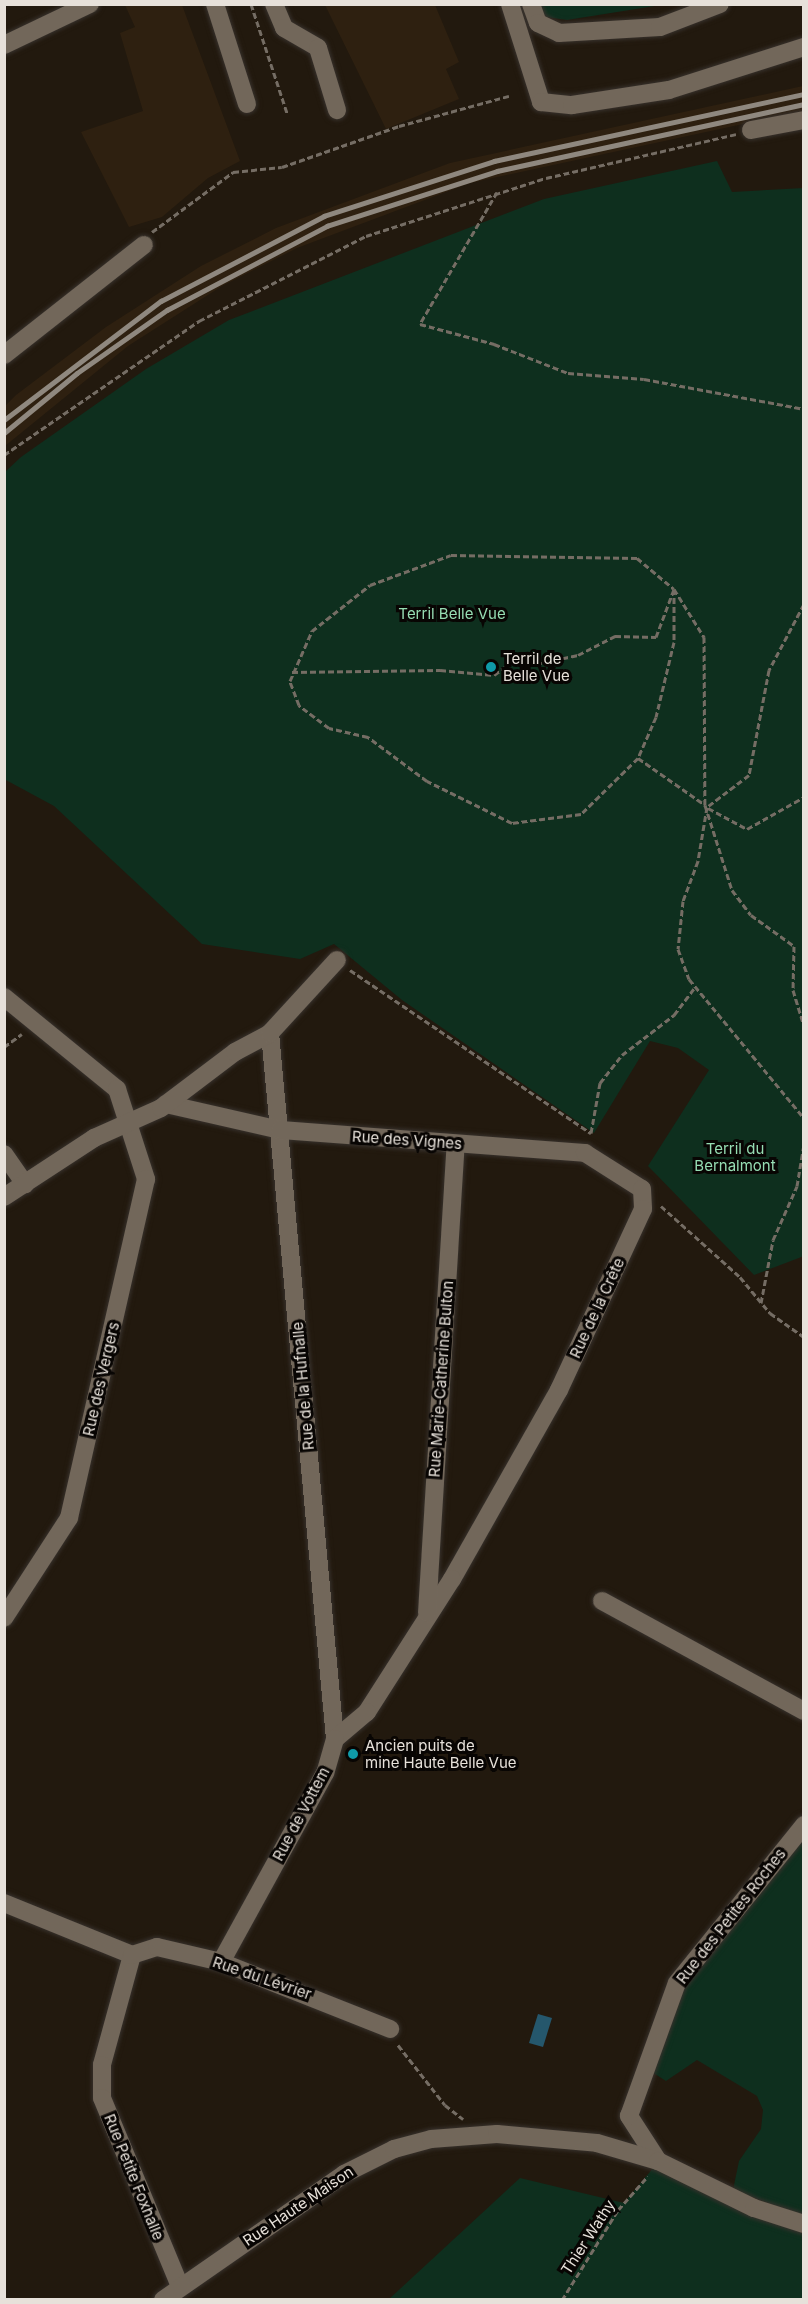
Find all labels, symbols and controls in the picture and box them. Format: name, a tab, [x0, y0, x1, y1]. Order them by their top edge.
park label: Terril Belle Vue	[398, 605, 506, 623]
place label: Terril de Belle Vue	[503, 649, 570, 684]
marker: Terril de Belle Vue	[484, 660, 498, 674]
street label: Rue des Vignes	[351, 1127, 463, 1153]
park label: Terril du Bernalmont	[694, 1139, 776, 1174]
street label: Rue de la Crête	[566, 1255, 628, 1361]
street label: Rue Marie-Catherine Bulton	[425, 1280, 457, 1478]
street label: Rue des Vergers	[79, 1320, 123, 1438]
street label: Rue de la Hufnalle	[288, 1321, 318, 1451]
place label: Ancien puits de mine Haute Belle Vue	[365, 1736, 517, 1771]
marker: Ancien puits de mine Haute Belle Vue	[346, 1747, 360, 1761]
street label: Rue de Vottem	[269, 1764, 333, 1864]
street label: Rue des Petites Roches	[673, 1845, 789, 1987]
street label: Rue du Lévrier	[210, 1953, 314, 2003]
street label: Rue Petite Foxhalle	[100, 2111, 168, 2243]
street label: Rue Haute Maison	[239, 2162, 357, 2250]
street label: Thier Wathy	[557, 2196, 619, 2278]

